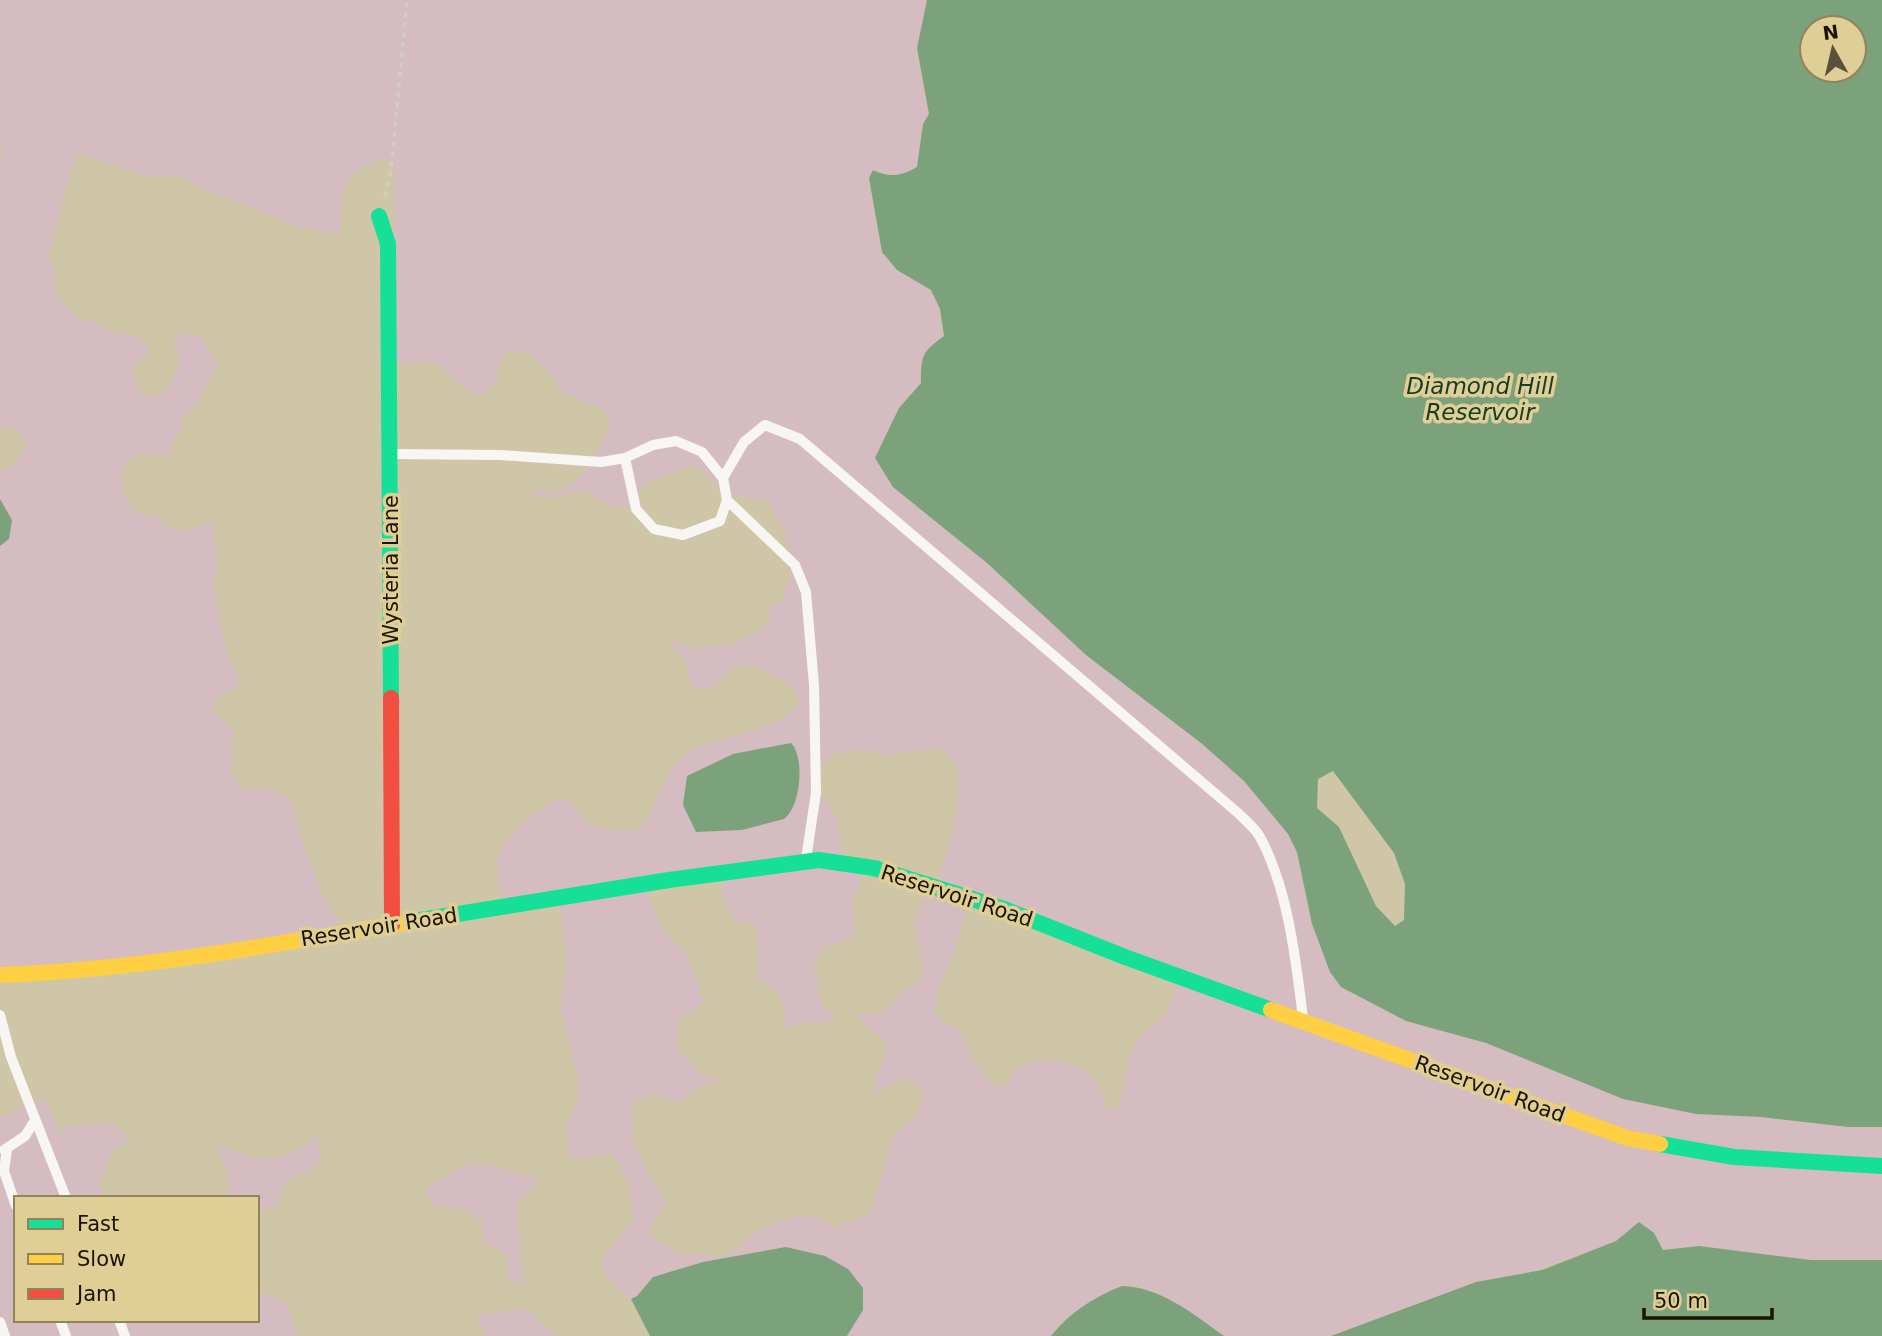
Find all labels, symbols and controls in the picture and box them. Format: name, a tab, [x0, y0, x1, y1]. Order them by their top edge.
north arrow	[1798, 14, 1868, 84]
text: N	[1821, 20, 1840, 44]
water label: Diamond Hill Reservoir	[1406, 373, 1554, 425]
street label: Wysteria Lane	[379, 495, 403, 645]
street label: Reservoir Road	[878, 860, 1036, 932]
street label: Reservoir Road	[299, 903, 459, 951]
street label: Reservoir Road	[1412, 1051, 1568, 1127]
legend	[14, 1196, 259, 1322]
text: Fast	[77, 1212, 119, 1236]
text: Slow	[77, 1247, 126, 1271]
scale bar	[1644, 1276, 1772, 1320]
text: Jam	[75, 1282, 117, 1306]
text: 50 m	[1654, 1289, 1708, 1313]

